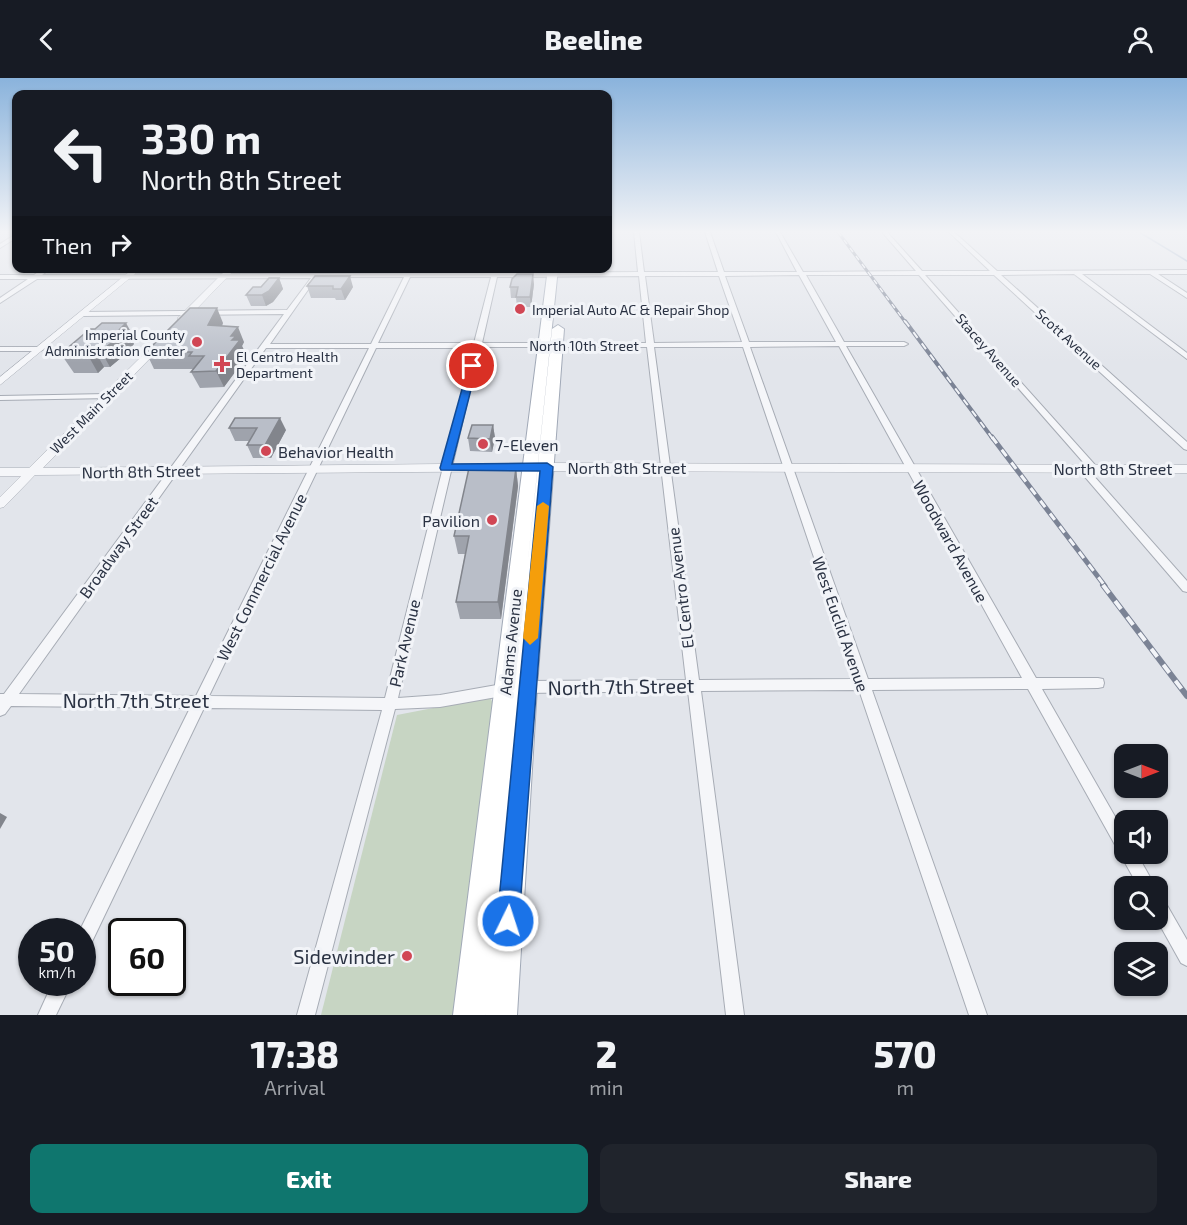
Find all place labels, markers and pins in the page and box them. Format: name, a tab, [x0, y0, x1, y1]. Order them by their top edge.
place label: Imperial Auto AC & Repair Shop	[532, 301, 729, 318]
marker: Imperial Auto AC & Repair Shop	[513, 302, 527, 316]
place label: Imperial County Administration Center	[45, 326, 186, 359]
marker: Imperial County Administration Center	[190, 335, 204, 349]
pin	[446, 340, 497, 391]
place label: El Centro Health Department	[236, 348, 338, 381]
marker: El Centro Health Department	[213, 355, 231, 373]
place label: 7-Eleven	[495, 435, 559, 454]
marker: 7-Eleven	[476, 437, 490, 451]
place label: Behavior Health	[278, 442, 394, 461]
marker: Behavior Health	[259, 444, 273, 458]
place label: Pavilion	[422, 511, 480, 530]
marker: Pavilion	[485, 513, 499, 527]
place label: Sidewinder	[293, 944, 395, 968]
marker: Sidewinder	[400, 949, 414, 963]

